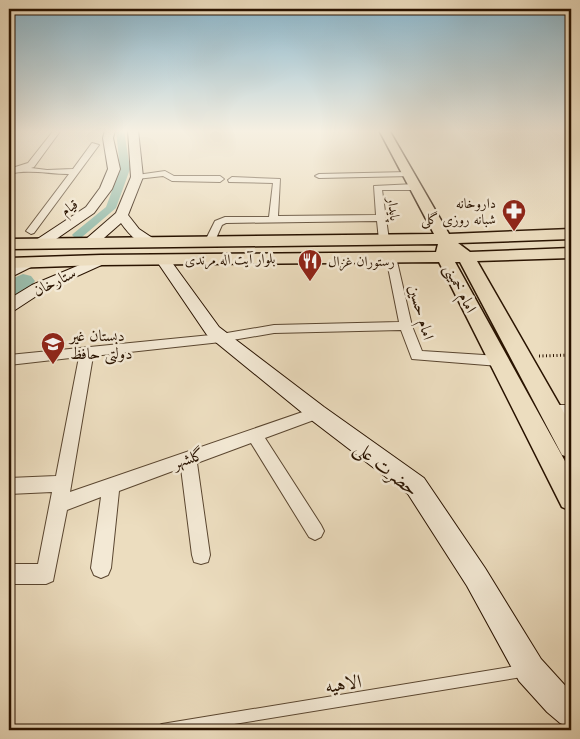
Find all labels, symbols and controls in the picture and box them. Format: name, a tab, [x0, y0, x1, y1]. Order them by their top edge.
street label: پایدار	[381, 194, 405, 223]
place label: داروخانه شبانه روزی گلی	[421, 194, 496, 229]
street label: قیام	[57, 195, 83, 223]
pharmacy icon: داروخانه شبانه روزی گلی	[501, 198, 527, 232]
restaurant icon: رستوران غزال	[297, 248, 323, 282]
street label: بلوار آیت اله مرندی	[185, 249, 276, 270]
place label: رستوران غزال	[328, 252, 395, 271]
street label: امام خمینی	[436, 260, 482, 318]
street label: ستارخان	[29, 262, 80, 302]
street label: امام حسین	[400, 282, 439, 343]
place label: دبستان غیر دولتی حافظ	[68, 325, 132, 365]
school or university icon: دبستان غیر دولتی حافظ	[40, 331, 66, 365]
street label: حضرت علی	[348, 435, 424, 503]
street label: گلشهر	[168, 443, 207, 475]
street label: الاهیه	[323, 668, 363, 700]

